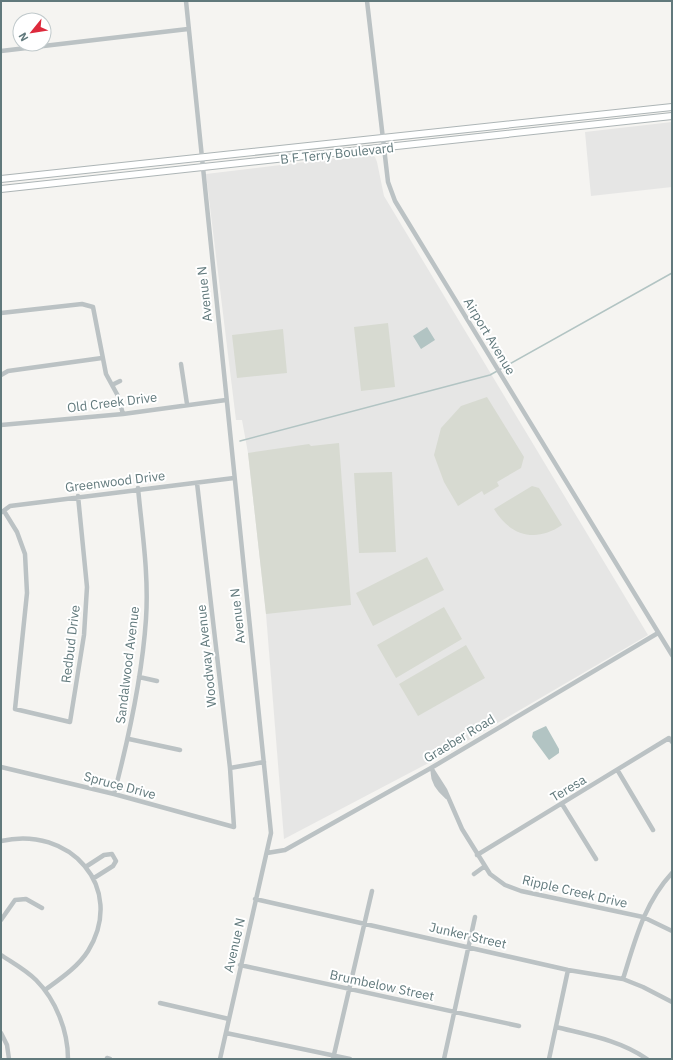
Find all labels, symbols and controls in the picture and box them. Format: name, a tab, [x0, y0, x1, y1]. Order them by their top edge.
north arrow	[12, 12, 52, 52]
text: N	[15, 30, 31, 44]
street label: B F Terry Boulevard	[279, 139, 395, 168]
street label: Avenue N	[193, 265, 216, 323]
street label: Airport Avenue	[460, 295, 519, 378]
street label: Old Creek Drive	[66, 389, 158, 416]
street label: Greenwood Drive	[64, 467, 166, 496]
street label: Avenue N	[226, 587, 249, 645]
street label: Redbud Drive	[57, 604, 84, 684]
street label: Woodway Avenue	[193, 604, 220, 708]
street label: Sandalwood Avenue	[112, 605, 143, 725]
street label: Graeber Road	[420, 710, 498, 766]
street label: Spruce Drive	[82, 768, 158, 803]
street label: Teresa	[547, 771, 589, 806]
street label: Ripple Creek Drive	[521, 871, 629, 912]
street label: Avenue N	[220, 916, 249, 974]
street label: Junker Street	[428, 918, 508, 953]
street label: Brumbelow Street	[328, 966, 436, 1005]

